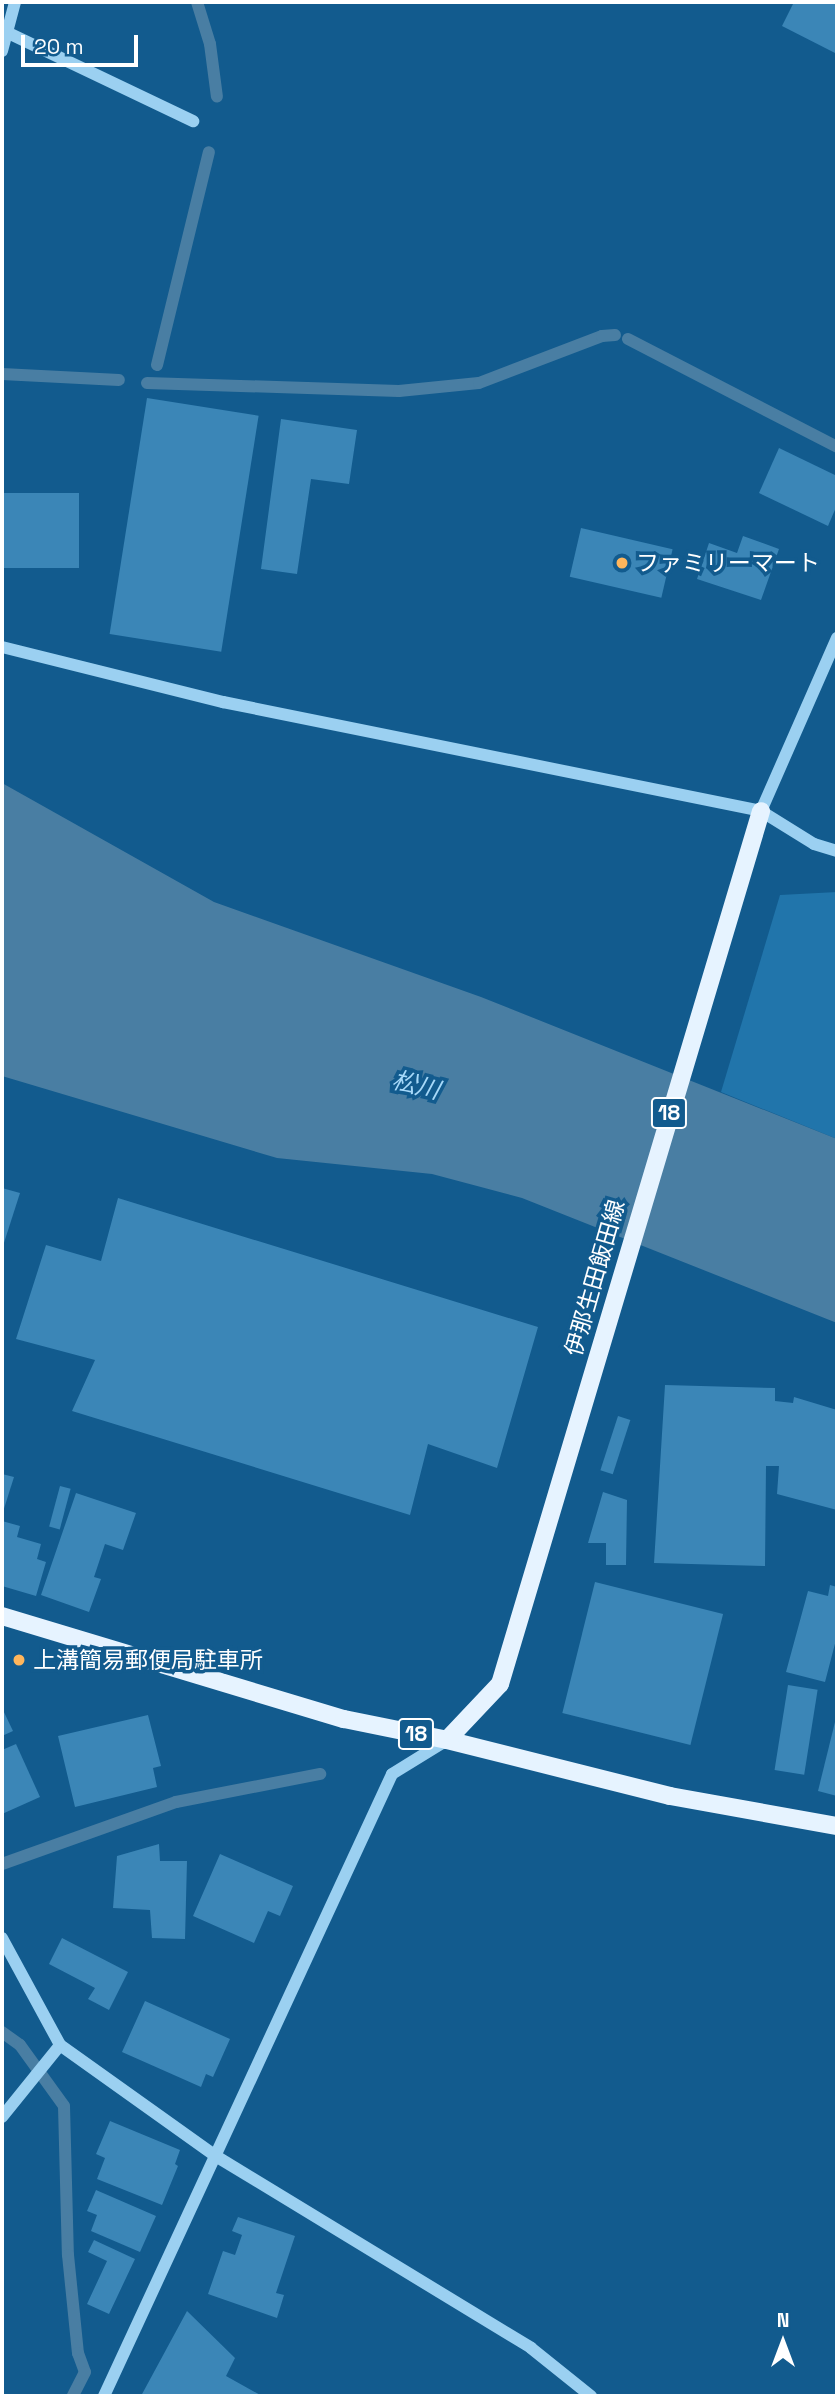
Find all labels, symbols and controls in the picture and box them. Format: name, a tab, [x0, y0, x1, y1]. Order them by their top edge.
scale bar	[24, 21, 142, 65]
text: 20 m	[34, 33, 84, 60]
place label: ファミリーマート	[636, 549, 820, 577]
marker: ファミリーマート	[614, 555, 630, 571]
water label: 松川	[389, 1065, 443, 1105]
road number: 18	[650, 1096, 688, 1130]
street label: 伊那生田飯田線	[560, 1197, 630, 1359]
place label: 上溝簡易郵便局駐車所	[33, 1646, 263, 1674]
marker: 上溝簡易郵便局駐車所	[11, 1652, 27, 1668]
road number: 18	[397, 1716, 435, 1752]
north arrow	[748, 2307, 818, 2377]
text: N	[777, 2308, 789, 2333]

